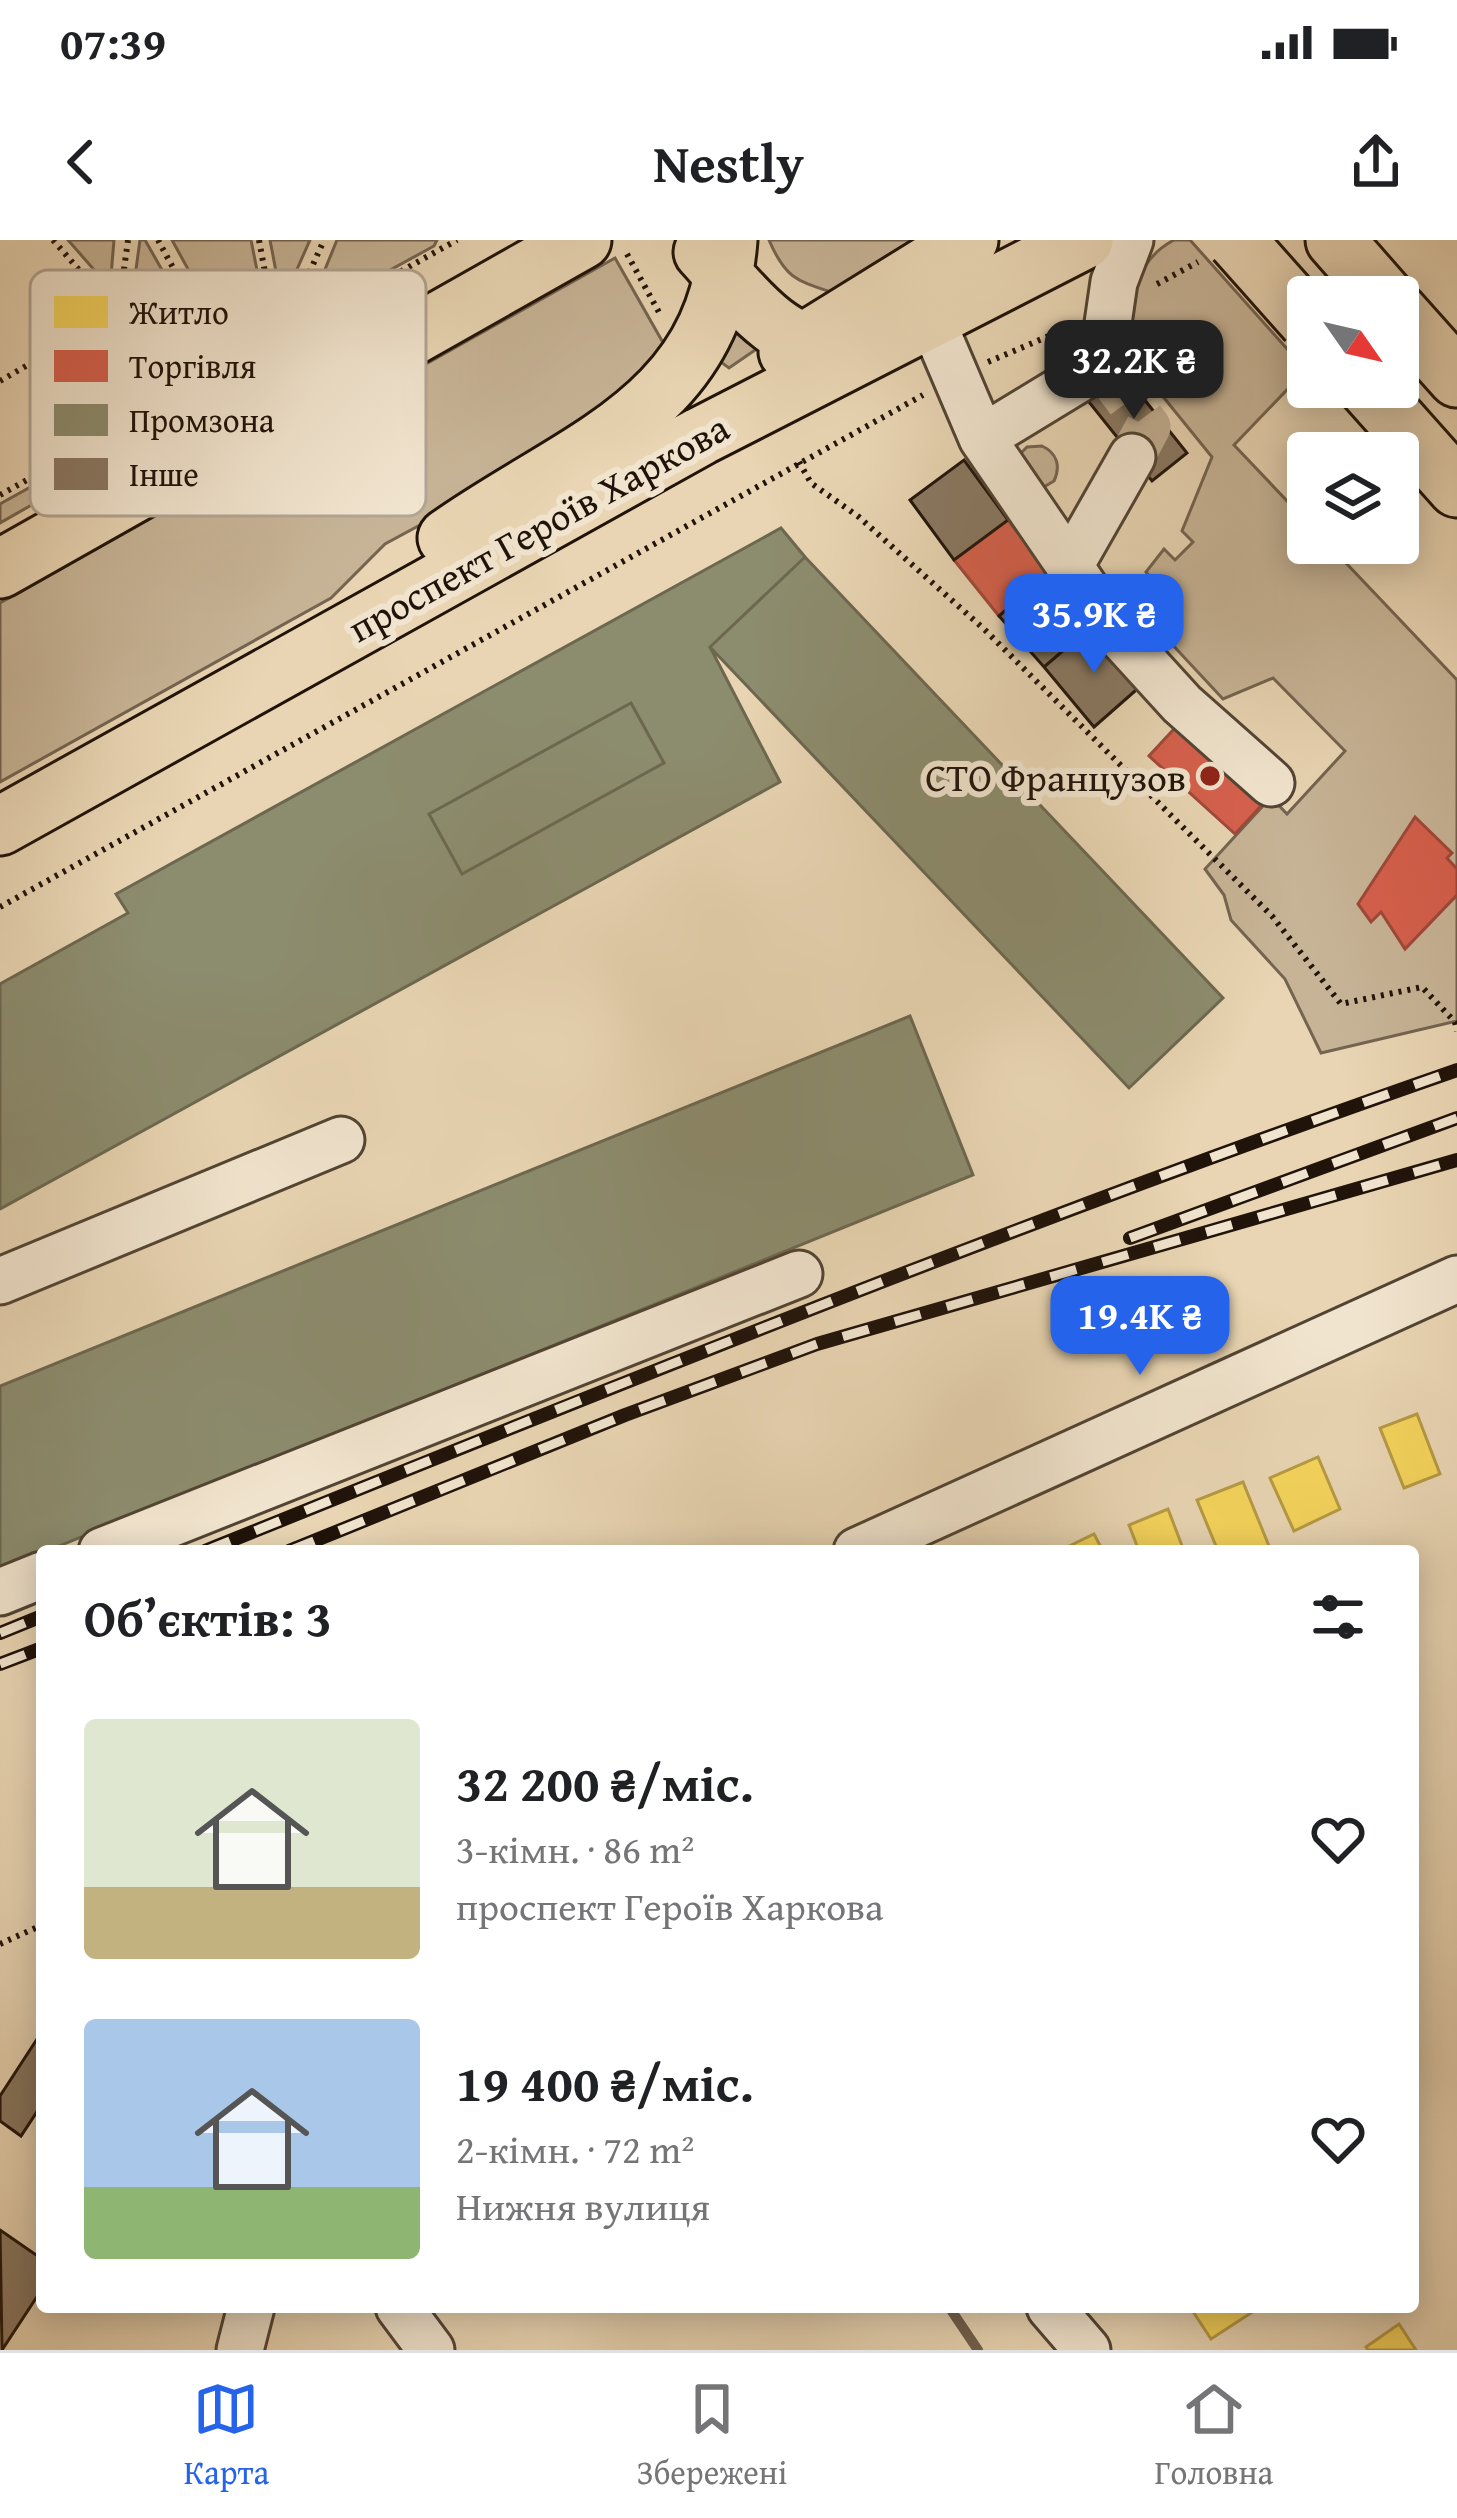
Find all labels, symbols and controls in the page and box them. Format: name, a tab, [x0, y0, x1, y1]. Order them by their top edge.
text: 07:39	[60, 10, 166, 75]
text: Nestly	[653, 123, 804, 202]
icon: back	[48, 129, 114, 195]
icon: share	[1343, 129, 1409, 195]
legend	[30, 270, 426, 516]
north arrow	[1287, 276, 1419, 408]
map controls	[1287, 276, 1419, 564]
text: Житло	[128, 288, 229, 336]
pin: 32.2K ₴	[1023, 320, 1245, 422]
text: 32.2K ₴	[1071, 330, 1197, 387]
text: Торгівля	[129, 342, 256, 390]
text: Промзона	[129, 396, 275, 444]
street label: проспект Героїв Харкова	[337, 398, 739, 656]
button: layers	[1287, 432, 1419, 564]
text: Інше	[129, 450, 199, 498]
pin: 35.9K ₴	[983, 574, 1205, 676]
text: 35.9K ₴	[1031, 584, 1157, 641]
place label: СТО Французов	[925, 748, 1186, 805]
marker: СТО Французов	[1197, 763, 1223, 789]
pin: 19.4K ₴	[1029, 1276, 1251, 1378]
text: 19.4K ₴	[1077, 1286, 1203, 1343]
text: Об’єктів: 3	[84, 1580, 332, 1655]
icon: filters	[1305, 1584, 1371, 1650]
text: 32 200 ₴/міс.	[456, 1745, 754, 1820]
icon: home	[180, 1767, 324, 1911]
icon: heart	[1305, 1806, 1371, 1872]
text: 3-кімн. · 86 m²	[456, 1820, 694, 1877]
text: проспект Героїв Харкова	[456, 1877, 884, 1934]
text: 19 400 ₴/міс.	[456, 2045, 754, 2120]
icon: home	[180, 2067, 324, 2211]
icon: heart	[1305, 2106, 1371, 2172]
text: 2-кімн. · 72 m²	[456, 2120, 694, 2177]
text: Нижня вулиця	[456, 2177, 710, 2234]
tab: Карта	[184, 2376, 269, 2496]
tab: Збережені	[636, 2376, 787, 2496]
tab: Головна	[1155, 2376, 1273, 2496]

